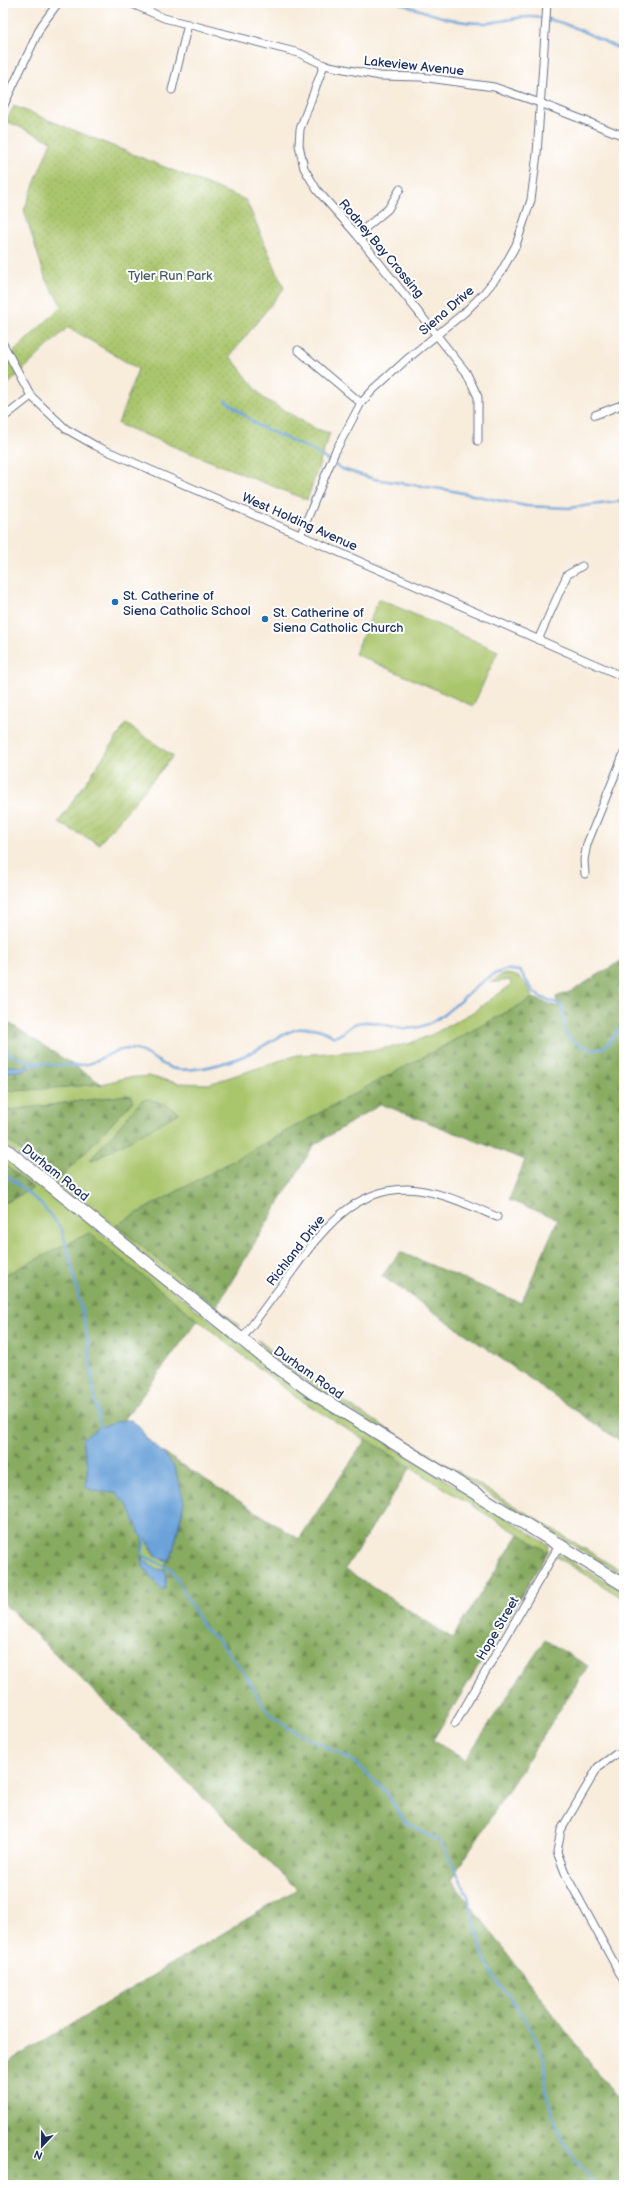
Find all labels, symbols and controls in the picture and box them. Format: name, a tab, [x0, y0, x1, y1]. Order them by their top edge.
street label: Lakeview Avenue	[363, 53, 465, 79]
street label: Rodney Bay Crossing	[335, 196, 427, 301]
park label: Tyler Run Park	[128, 268, 213, 284]
street label: Siena Drive	[416, 282, 478, 339]
street label: West Holding Avenue	[239, 489, 360, 555]
place label: St. Catherine of Siena Catholic School	[123, 588, 251, 619]
marker: St. Catherine of Siena Catholic School	[110, 597, 120, 607]
place label: St. Catherine of Siena Catholic Church	[273, 605, 404, 636]
marker: St. Catherine of Siena Catholic Church	[260, 614, 270, 624]
street label: Durham Road	[19, 1141, 92, 1205]
street label: Richland Drive	[263, 1212, 329, 1289]
street label: Durham Road	[270, 1343, 346, 1403]
street label: Hope Street	[473, 1594, 523, 1663]
north arrow	[22, 2126, 62, 2166]
text: N	[32, 2147, 45, 2162]

